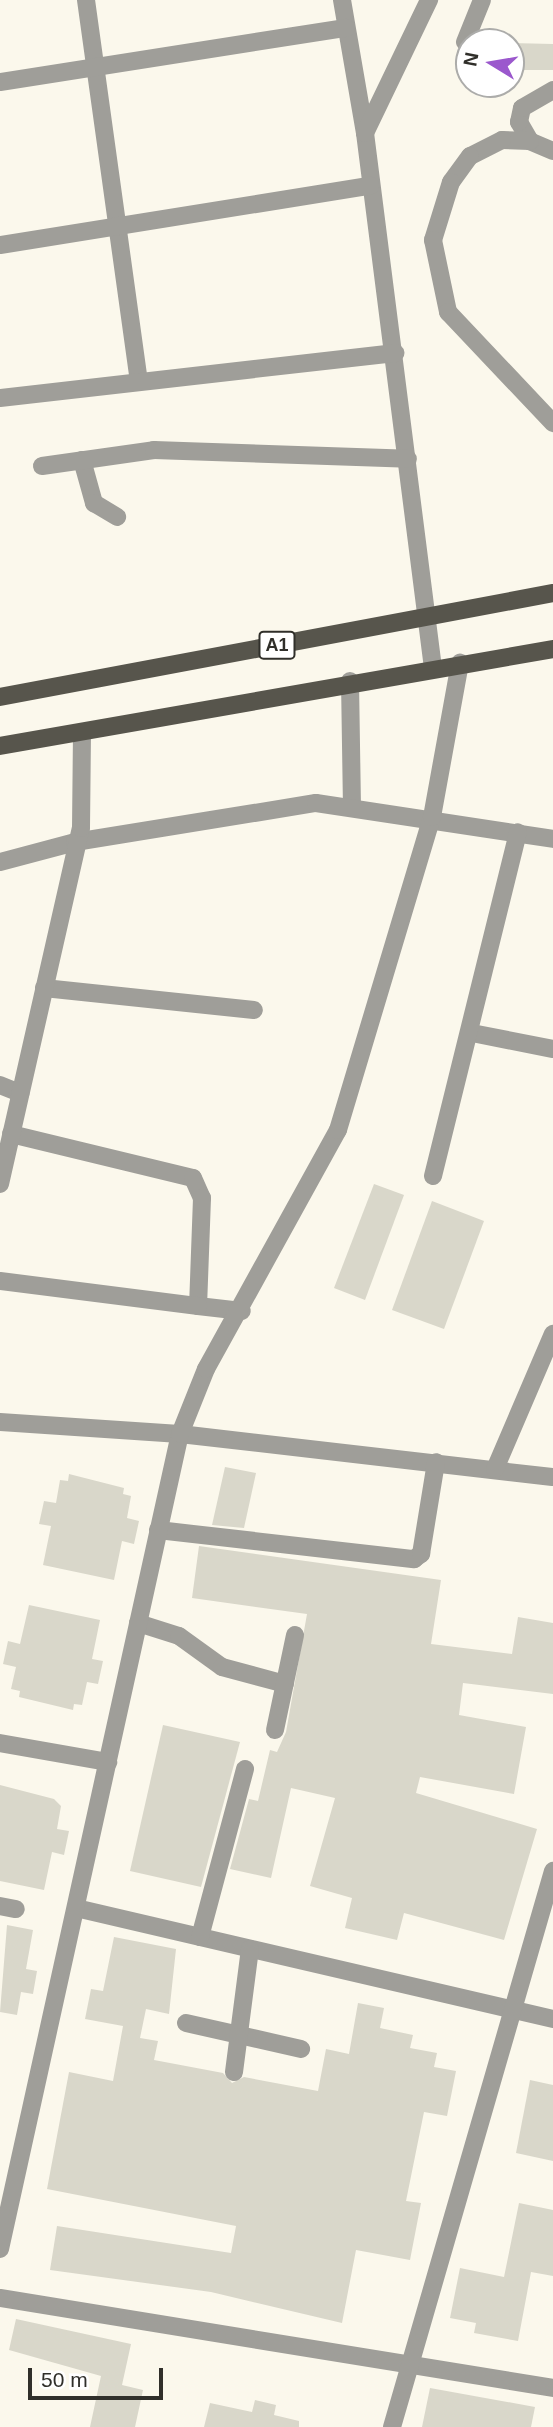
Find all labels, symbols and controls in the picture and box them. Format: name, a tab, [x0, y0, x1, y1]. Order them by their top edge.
north arrow	[455, 28, 525, 98]
text: N	[459, 51, 482, 68]
road number: A1	[258, 630, 296, 660]
scale bar	[32, 2354, 166, 2398]
text: 50 m	[41, 2368, 88, 2391]

